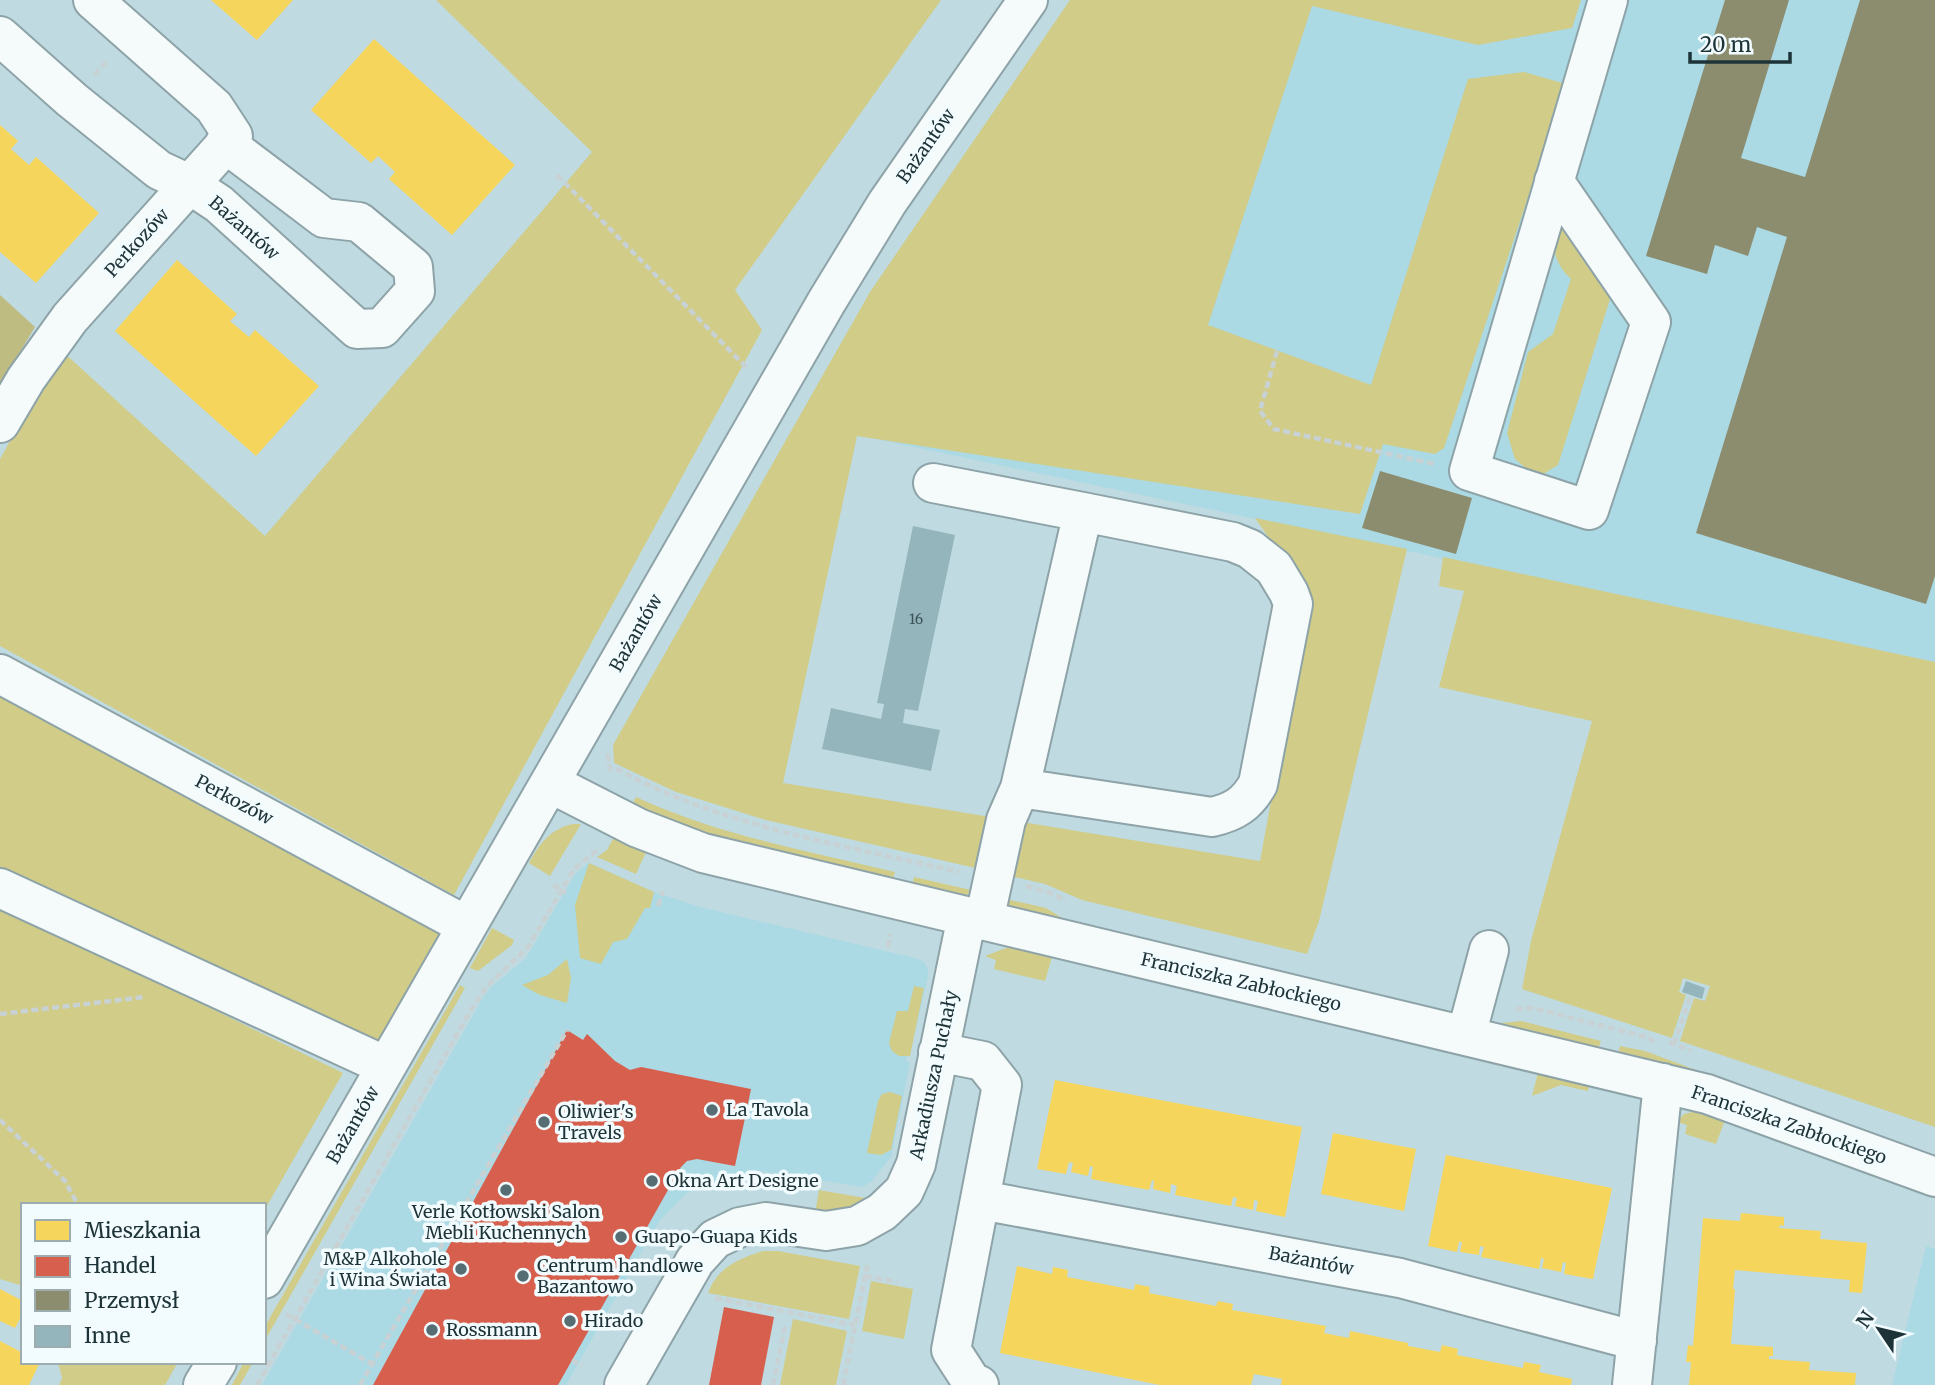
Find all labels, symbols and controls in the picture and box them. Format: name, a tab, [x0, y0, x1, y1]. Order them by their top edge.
scale bar	[1690, 21, 1790, 65]
text: 20 m	[1700, 31, 1752, 58]
street label: Bażantów	[892, 103, 960, 188]
street label: Bażantów	[204, 191, 285, 265]
street label: Perkozów	[100, 203, 174, 282]
street label: Bażantów	[604, 589, 667, 676]
house number: 16	[909, 610, 923, 628]
street label: Perkozów	[191, 769, 278, 830]
street label: Franciszka Zabłockiego	[1139, 947, 1344, 1016]
street label: Arkadiusza Puchały	[904, 988, 963, 1163]
street label: Franciszka Zabłockiego	[1688, 1080, 1890, 1169]
street label: Bażantów	[321, 1081, 384, 1168]
place label: La Tavola	[726, 1098, 809, 1121]
place label: Oliwier's Travels	[558, 1100, 634, 1144]
marker: La Tavola	[704, 1102, 720, 1118]
marker: Oliwier's Travels	[536, 1114, 552, 1130]
place label: Okna Art Designe	[666, 1169, 819, 1192]
marker: Okna Art Designe	[644, 1173, 660, 1189]
marker: Verle Kotłowski Salon Mebli Kuchennych	[498, 1182, 514, 1198]
place label: Verle Kotłowski Salon Mebli Kuchennych	[411, 1200, 600, 1244]
legend	[21, 1203, 266, 1364]
text: Mieszkania	[84, 1217, 201, 1244]
place label: Guapo-Guapa Kids	[635, 1225, 798, 1248]
marker: Guapo-Guapa Kids	[613, 1229, 629, 1245]
street label: Bażantów	[1267, 1241, 1356, 1280]
place label: M&P Alkohole i Wina Świata	[323, 1247, 447, 1291]
text: Handel	[84, 1252, 157, 1279]
place label: Centrum handlowe Bazantowo	[537, 1254, 703, 1298]
marker: M&P Alkohole i Wina Świata	[453, 1261, 469, 1277]
marker: Centrum handlowe Bazantowo	[515, 1268, 531, 1284]
text: Przemysł	[84, 1287, 179, 1314]
north arrow	[1844, 1294, 1914, 1364]
text: N	[1851, 1306, 1879, 1332]
place label: Hirado	[584, 1309, 643, 1332]
marker: Hirado	[562, 1313, 578, 1329]
place label: Rossmann	[446, 1318, 538, 1341]
text: Inne	[84, 1322, 130, 1349]
marker: Rossmann	[424, 1322, 440, 1338]

